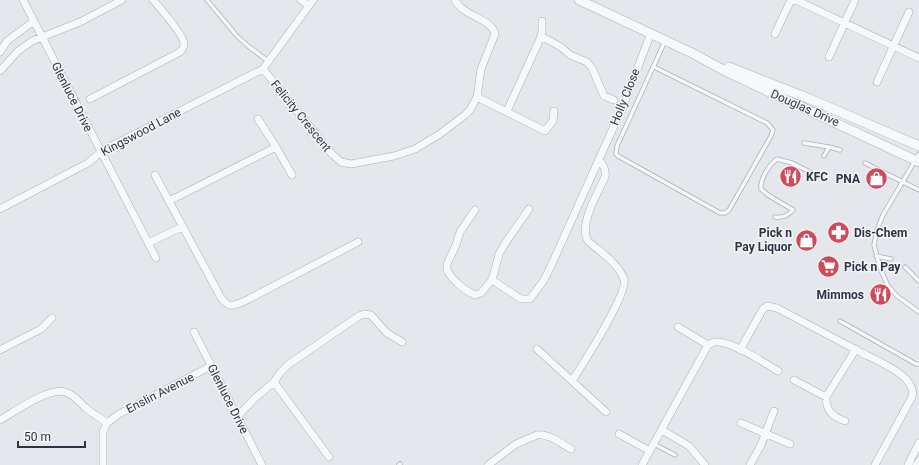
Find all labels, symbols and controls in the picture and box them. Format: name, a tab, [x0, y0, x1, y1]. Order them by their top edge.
street label: Glenluce Drive	[48, 60, 96, 134]
street label: Holly Close	[607, 67, 643, 127]
street label: Felicity Crescent	[268, 77, 334, 155]
street label: Douglas Drive	[769, 87, 841, 129]
street label: Kingswood Lane	[99, 105, 183, 159]
restaurant icon: KFC	[778, 164, 804, 190]
shop icon: PNA	[863, 166, 889, 192]
place label: KFC	[806, 170, 828, 184]
place label: PNA	[836, 172, 861, 186]
pharmacy icon: Dis-Chem	[825, 220, 851, 246]
place label: Pick n Pay Liquor	[735, 226, 793, 254]
place label: Dis-Chem	[854, 226, 907, 240]
shop icon: Pick n Pay Liquor	[794, 227, 820, 253]
supermarket icon: Pick n Pay	[815, 254, 841, 280]
place label: Pick n Pay	[844, 260, 901, 274]
restaurant icon: Mimmos	[867, 282, 893, 308]
place label: Mimmos	[817, 288, 864, 302]
street label: Glenluce Drive	[204, 362, 252, 436]
street label: Enslin Avenue	[124, 370, 196, 416]
scale bar	[18, 423, 85, 449]
text: 50 m	[24, 430, 51, 444]

